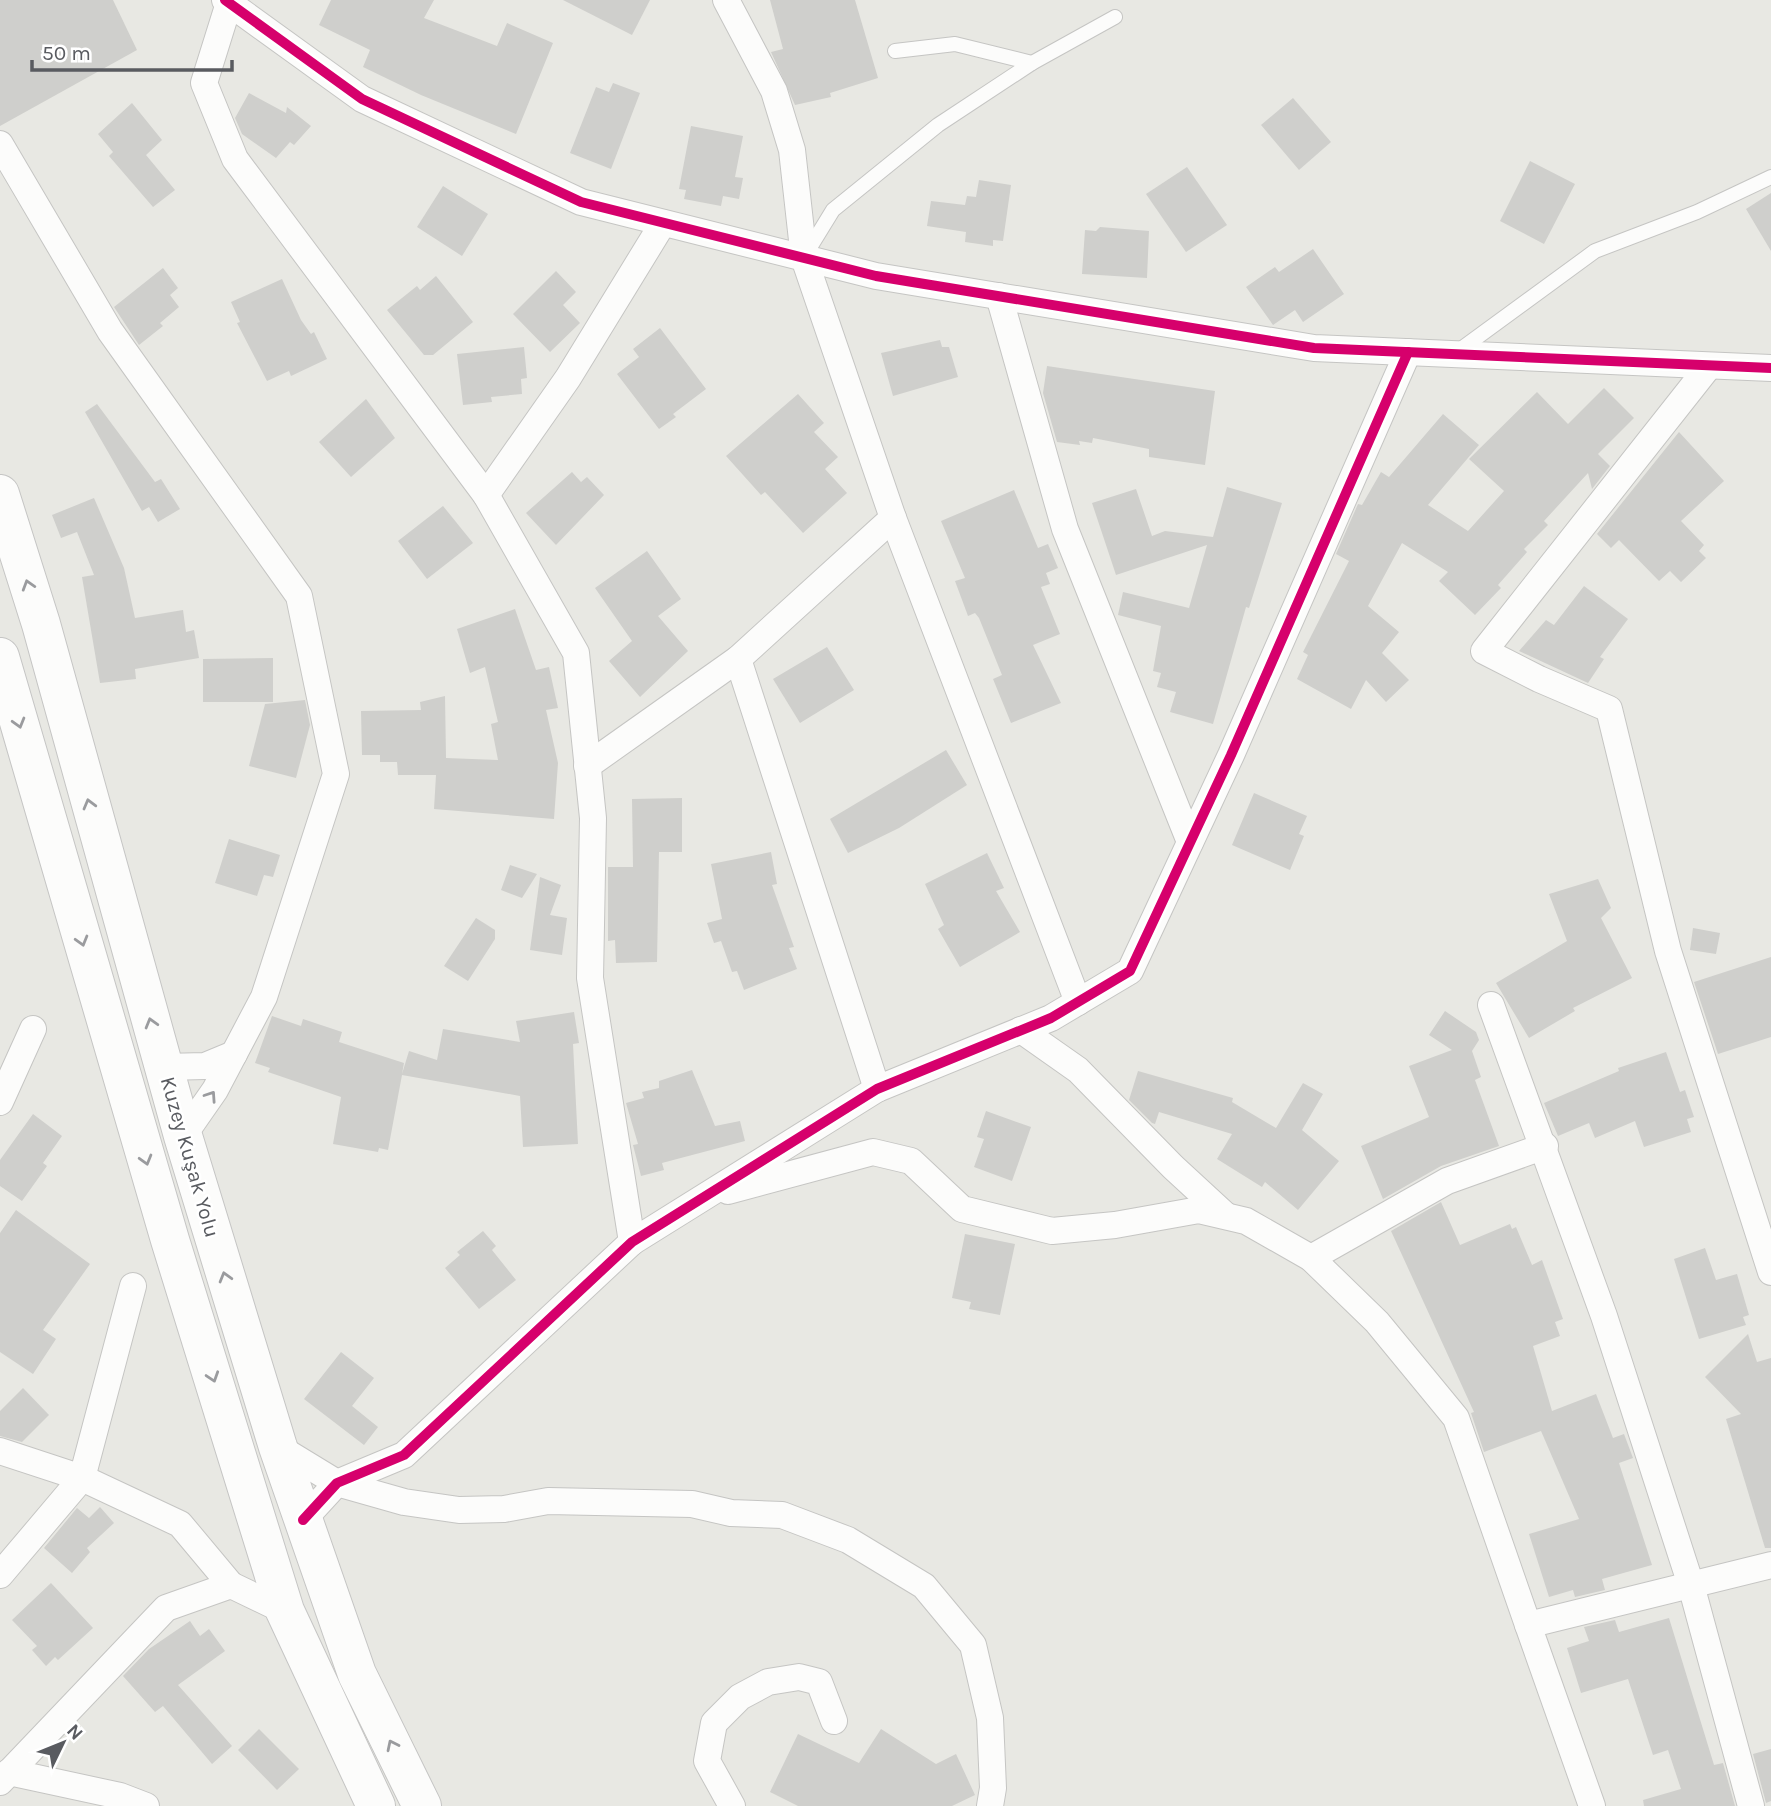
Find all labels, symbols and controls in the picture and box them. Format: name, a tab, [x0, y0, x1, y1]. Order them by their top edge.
scale bar	[32, 28, 231, 72]
text: 50 m	[42, 41, 91, 65]
one-way arrow	[22, 579, 37, 591]
one-way arrow	[10, 717, 25, 729]
one-way arrow	[83, 798, 97, 810]
one-way arrow	[73, 935, 88, 947]
one-way arrow	[145, 1017, 159, 1029]
street label: Kuzey Kuşak Yolu	[156, 1074, 224, 1240]
one-way arrow	[202, 1091, 215, 1104]
one-way arrow	[138, 1153, 153, 1165]
one-way arrow	[218, 1272, 233, 1284]
one-way arrow	[205, 1371, 220, 1383]
north arrow	[28, 1708, 98, 1778]
text: N	[62, 1720, 87, 1745]
one-way arrow	[387, 1740, 401, 1752]

